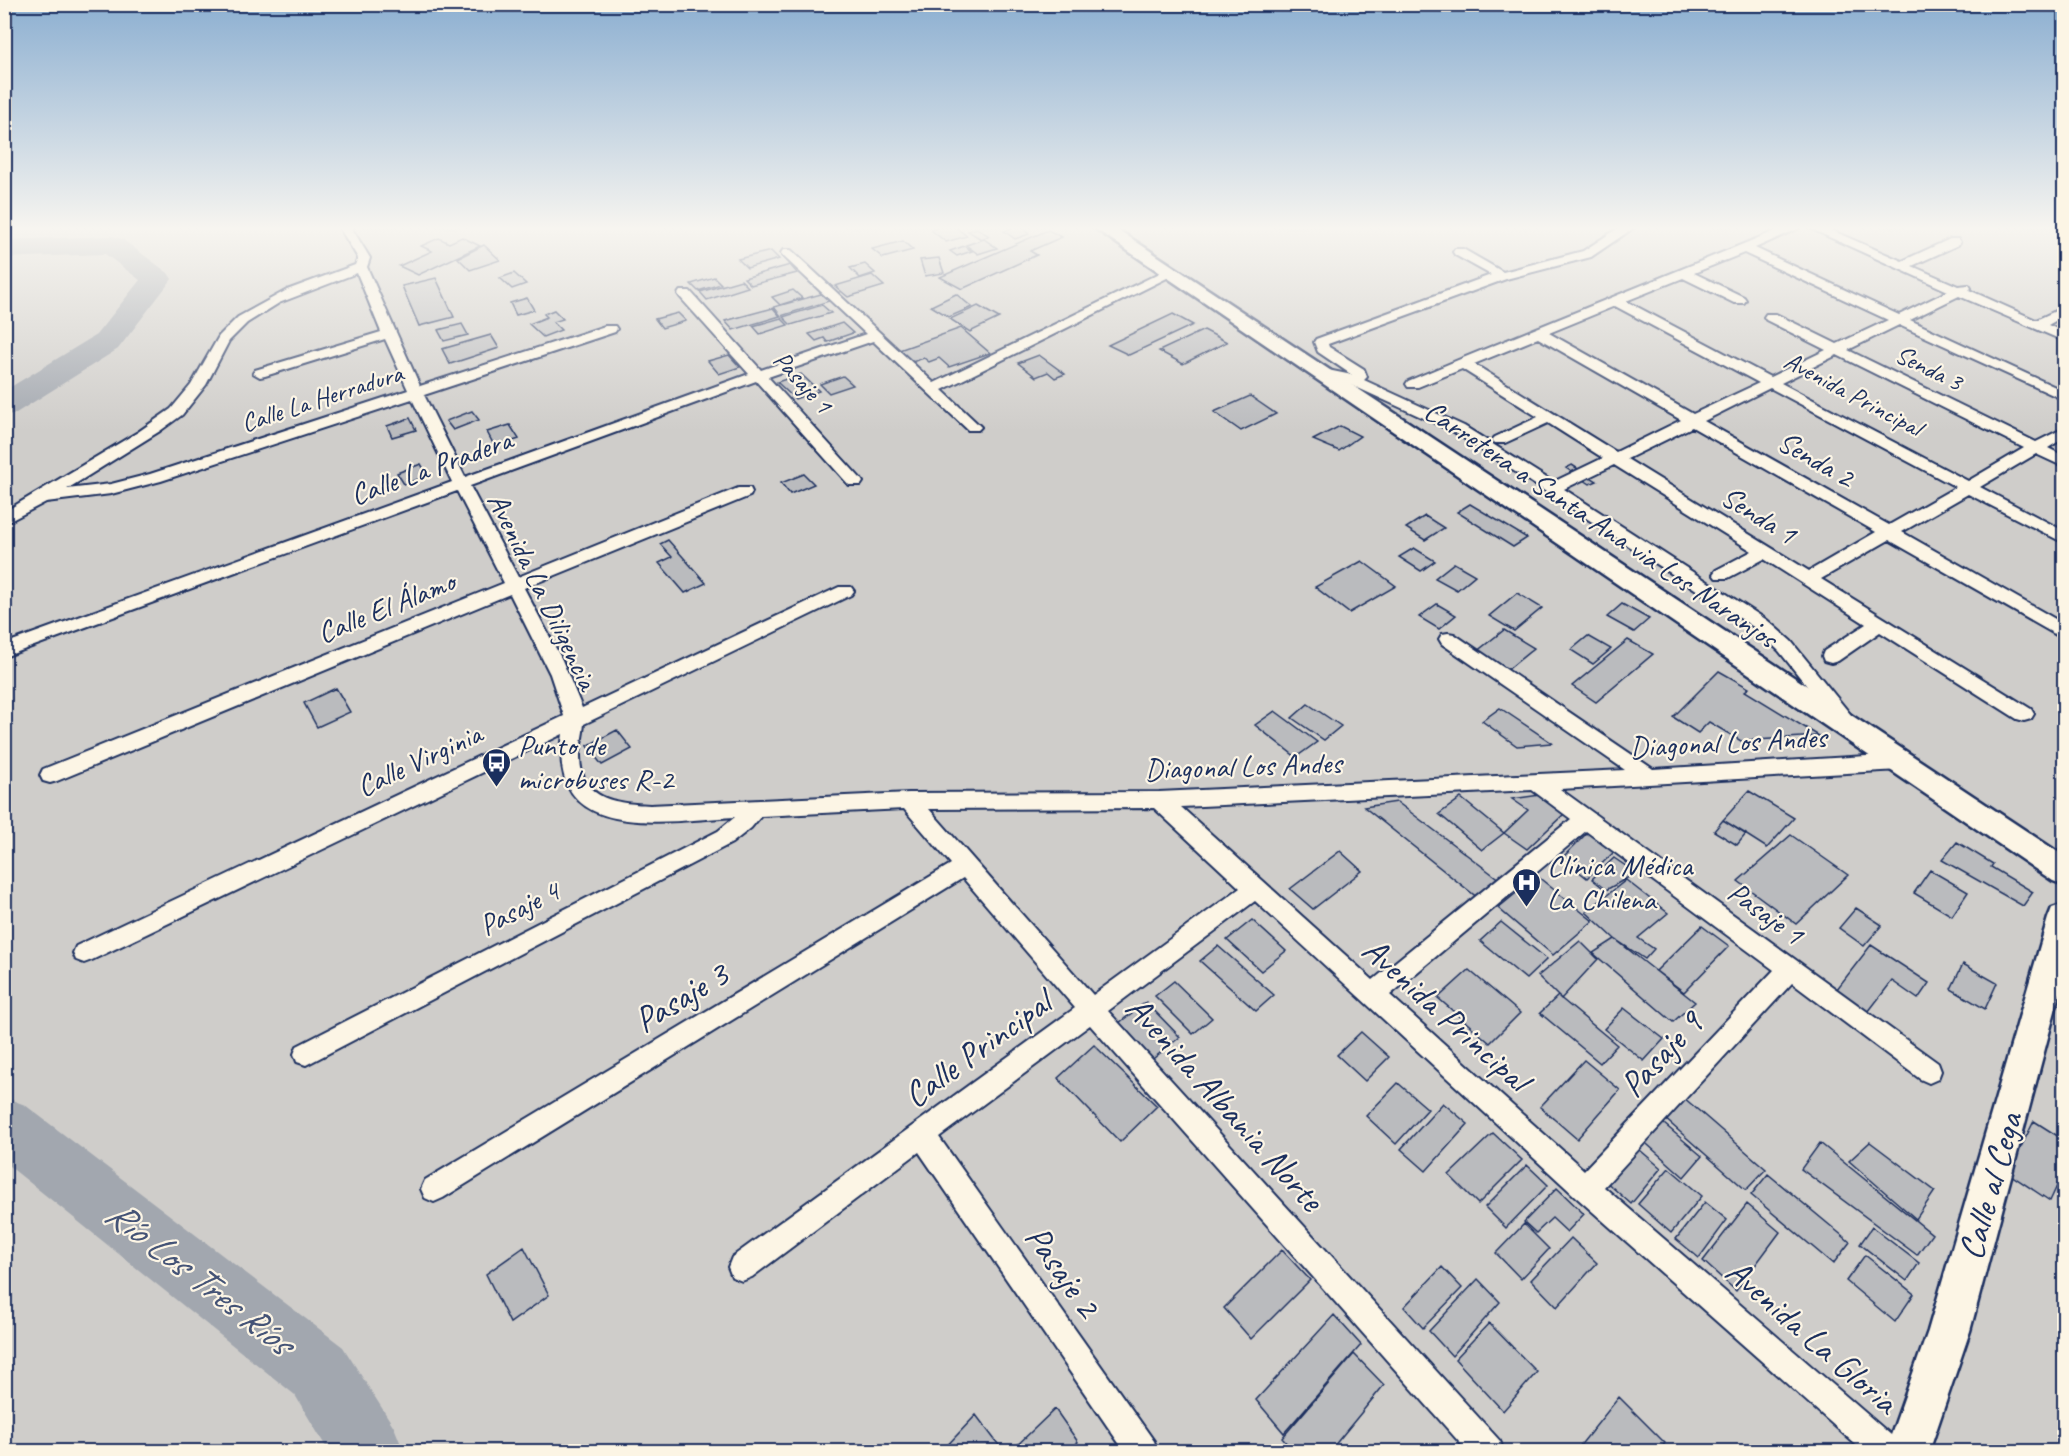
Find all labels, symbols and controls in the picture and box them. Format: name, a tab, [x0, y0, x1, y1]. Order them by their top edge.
street label: Senda 3	[1890, 338, 1970, 399]
street label: Pasaje 1	[766, 344, 841, 421]
street label: Avenida Principal	[1778, 344, 1932, 446]
street label: Calle La Herradura	[237, 356, 408, 440]
street label: Carretera a Santa Ana via Los Naranjos	[1417, 392, 1787, 658]
street label: Calle La Pradera	[345, 419, 519, 514]
street label: Senda 2	[1771, 422, 1863, 497]
street label: Senda 1	[1714, 477, 1805, 554]
street label: Avenida La Diligencia	[479, 486, 608, 698]
street label: Calle El Álamo	[312, 561, 463, 652]
street label: Calle Virginia	[350, 713, 490, 805]
street label: Diagonal Los Andes	[1629, 718, 1830, 766]
place label: Punto de microbuses R-2	[518, 726, 676, 798]
street label: Diagonal Los Andes	[1144, 743, 1345, 788]
bus stop icon: Punto de microbuses R-2	[481, 746, 513, 788]
place label: Clínica Médica La Chilena	[1547, 846, 1694, 918]
hospital icon: Clínica Médica La Chilena	[1510, 866, 1542, 908]
street label: Pasaje 4	[473, 871, 568, 944]
street label: Pasaje 1	[1721, 873, 1813, 954]
street label: Avenida Principal	[1353, 927, 1544, 1105]
street label: Pasaje 3	[626, 950, 739, 1043]
street label: Calle Principal	[894, 977, 1065, 1118]
street label: Avenida Albania Norte	[1116, 985, 1336, 1222]
street label: Pasaje 9	[1610, 999, 1714, 1107]
street label: Calle al Cega	[1947, 1105, 2034, 1265]
water label: Río Los Tres Ríos	[96, 1189, 308, 1370]
street label: Pasaje 2	[1015, 1216, 1113, 1328]
street label: Avenida La Gloria	[1716, 1248, 1910, 1425]

